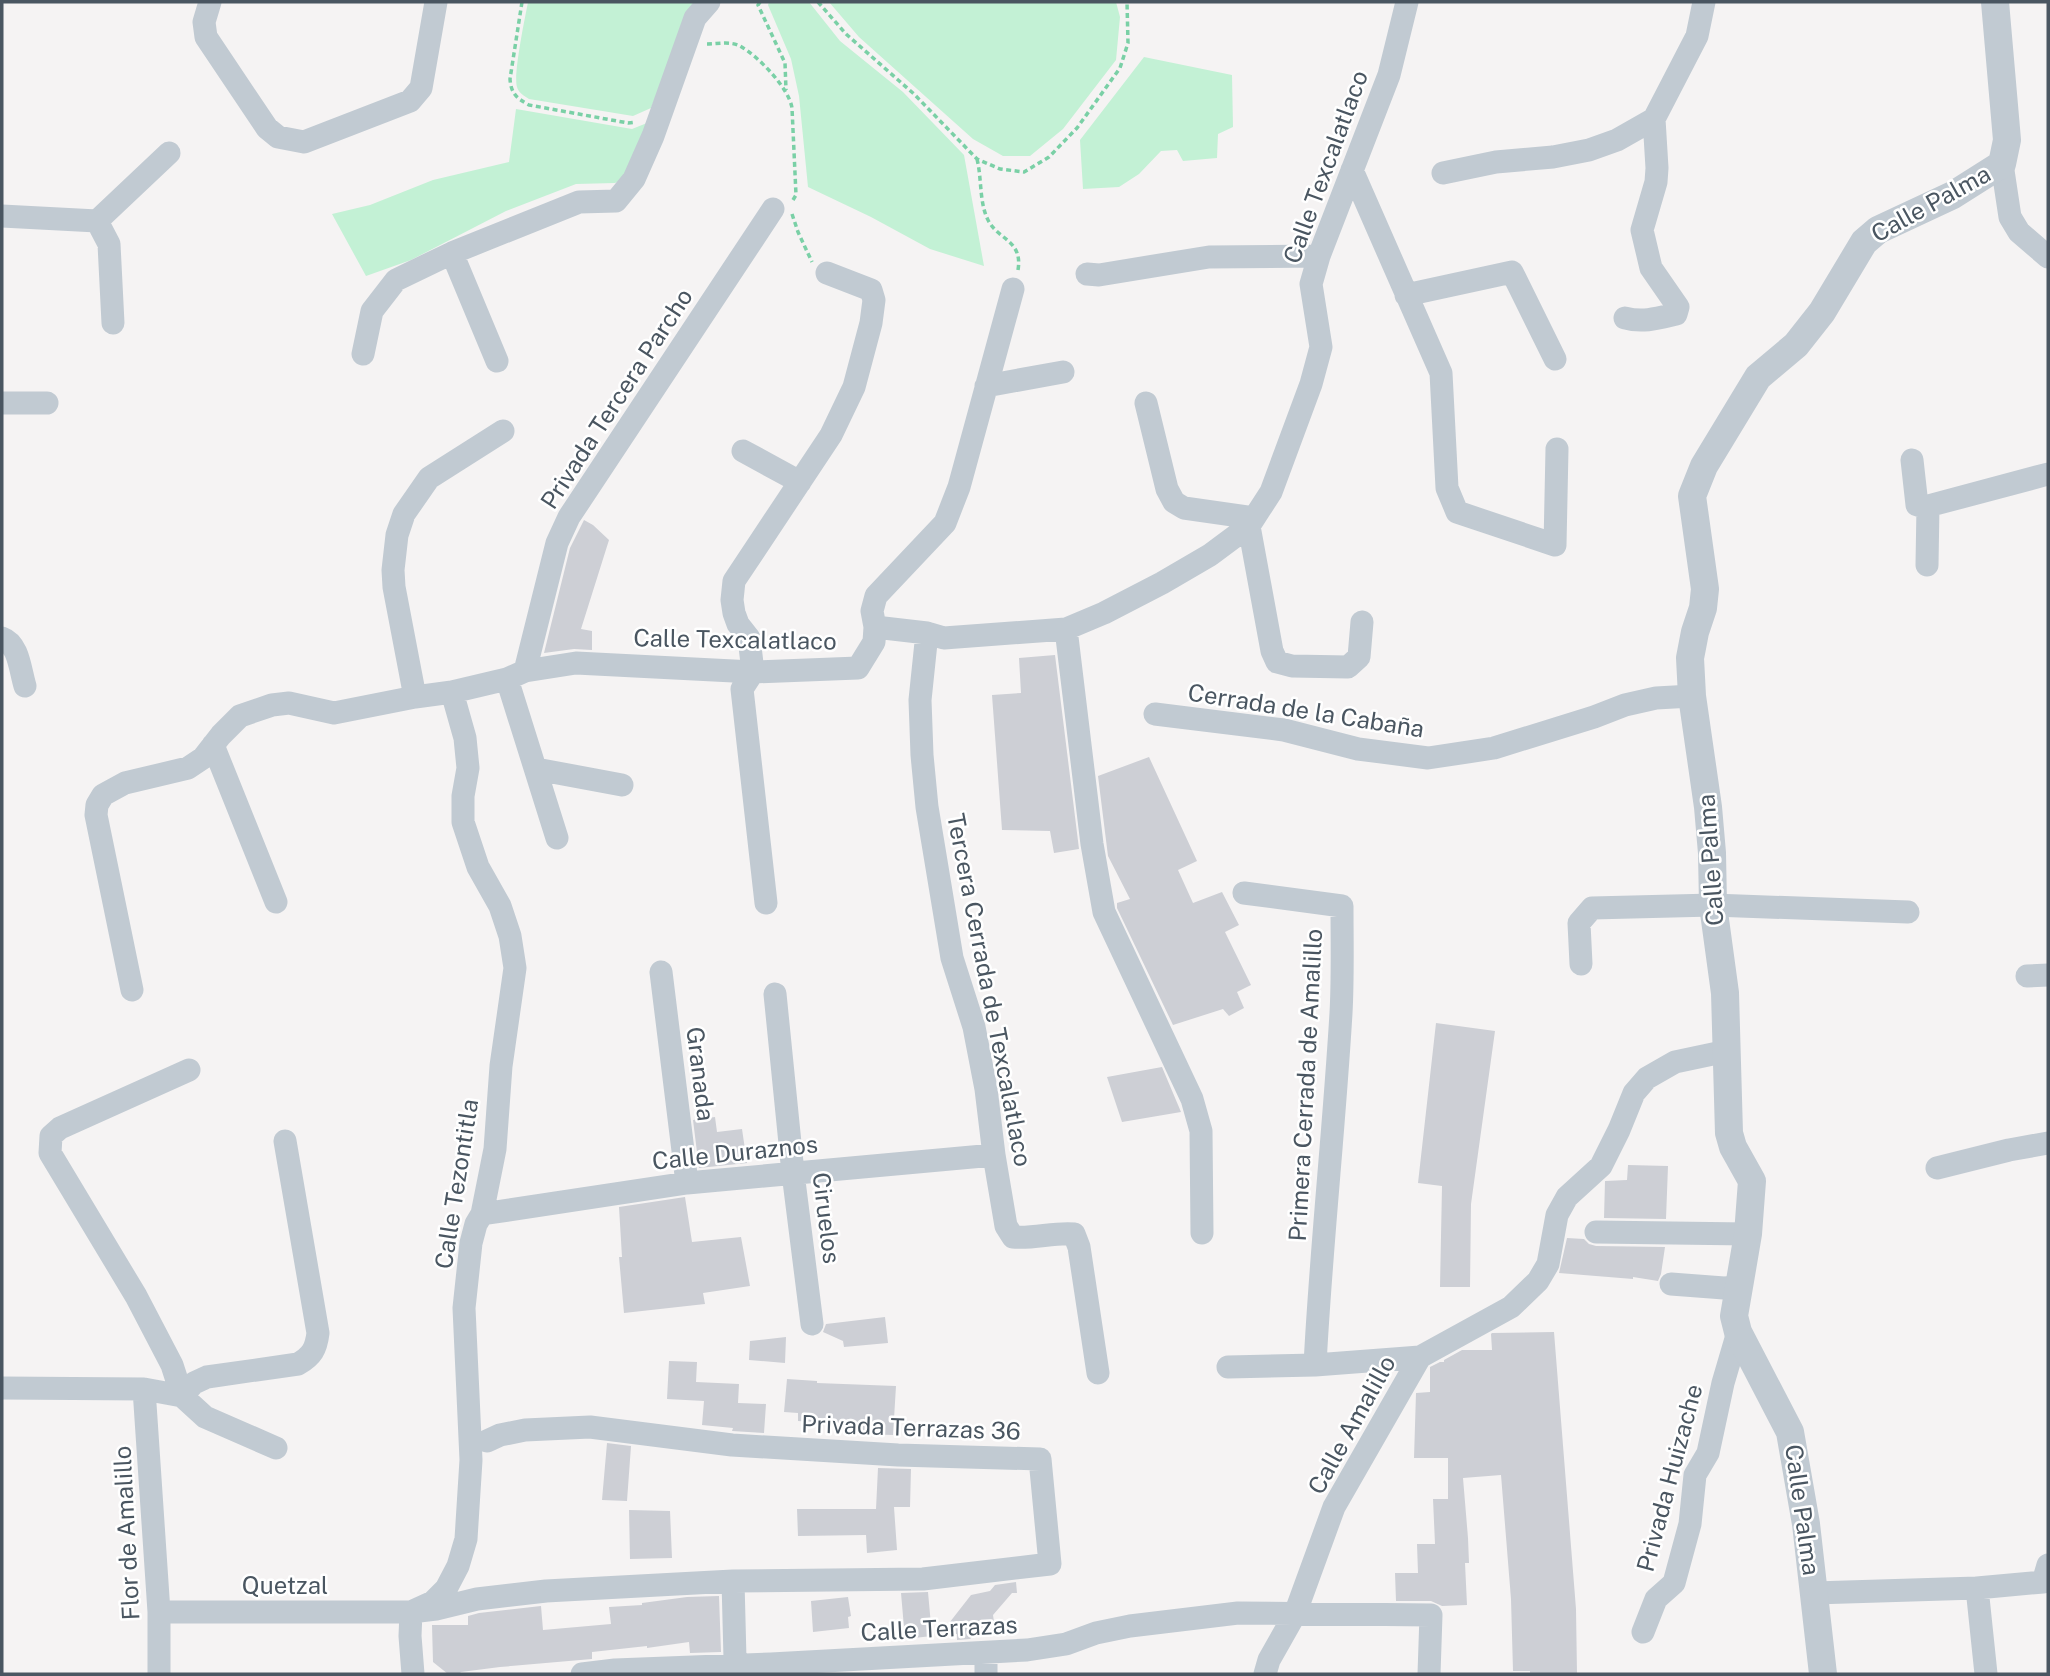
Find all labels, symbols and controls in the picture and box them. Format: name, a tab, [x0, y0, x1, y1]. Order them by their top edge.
street label: Calle Texcalatlaco	[1277, 66, 1373, 267]
street label: Calle Palma	[1866, 159, 1995, 247]
street label: Privada Tercera Parcho	[534, 283, 698, 514]
street label: Calle Texcalatlaco	[633, 623, 837, 655]
street label: Cerrada de la Cabaña	[1186, 678, 1426, 743]
street label: Calle Palma	[1691, 793, 1729, 927]
street label: Tercera Cerrada de Texcalatlaco	[942, 811, 1038, 1169]
street label: Primera Cerrada de Amalillo	[1283, 928, 1327, 1242]
street label: Granada	[681, 1025, 721, 1122]
street label: Calle Tezontitla	[429, 1097, 483, 1271]
street label: Calle Duraznos	[651, 1129, 819, 1175]
street label: Ciruelos	[808, 1171, 846, 1265]
street label: Calle Amalillo	[1302, 1350, 1401, 1499]
street label: Privada Huizache	[1631, 1381, 1708, 1574]
street label: Privada Terrazas 36	[801, 1409, 1021, 1445]
street label: Calle Palma	[1780, 1443, 1826, 1577]
street label: Flor de Amalillo	[107, 1445, 145, 1621]
street label: Quetzal	[242, 1571, 328, 1599]
street label: Calle Terrazas	[860, 1610, 1018, 1646]

